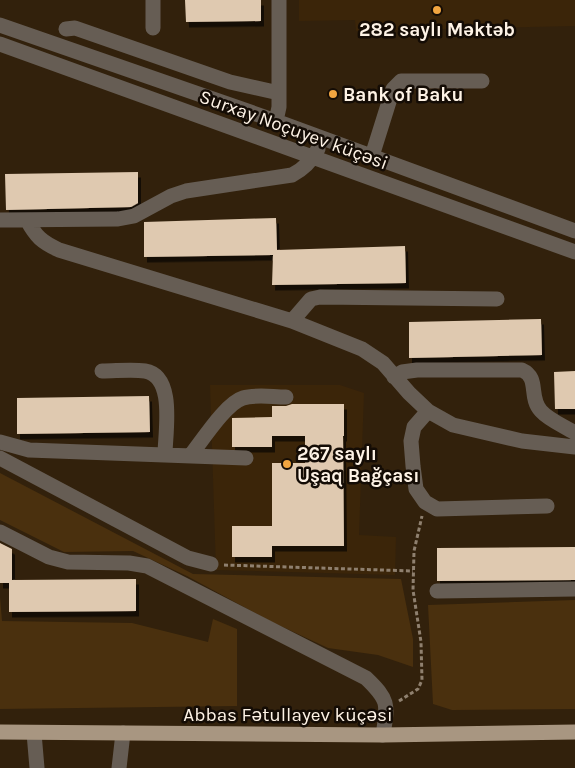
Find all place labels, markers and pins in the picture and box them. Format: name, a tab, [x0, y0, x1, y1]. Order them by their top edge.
marker: 282 saylı Məktəb	[431, 4, 443, 16]
place label: 282 saylı Məktəb	[359, 19, 515, 41]
place label: Bank of Baku	[343, 84, 463, 106]
marker: Bank of Baku	[327, 88, 339, 100]
place label: 267 saylı Uşaq Bağçası	[297, 443, 420, 487]
marker: 267 saylı Uşaq Bağçası	[281, 458, 293, 470]

